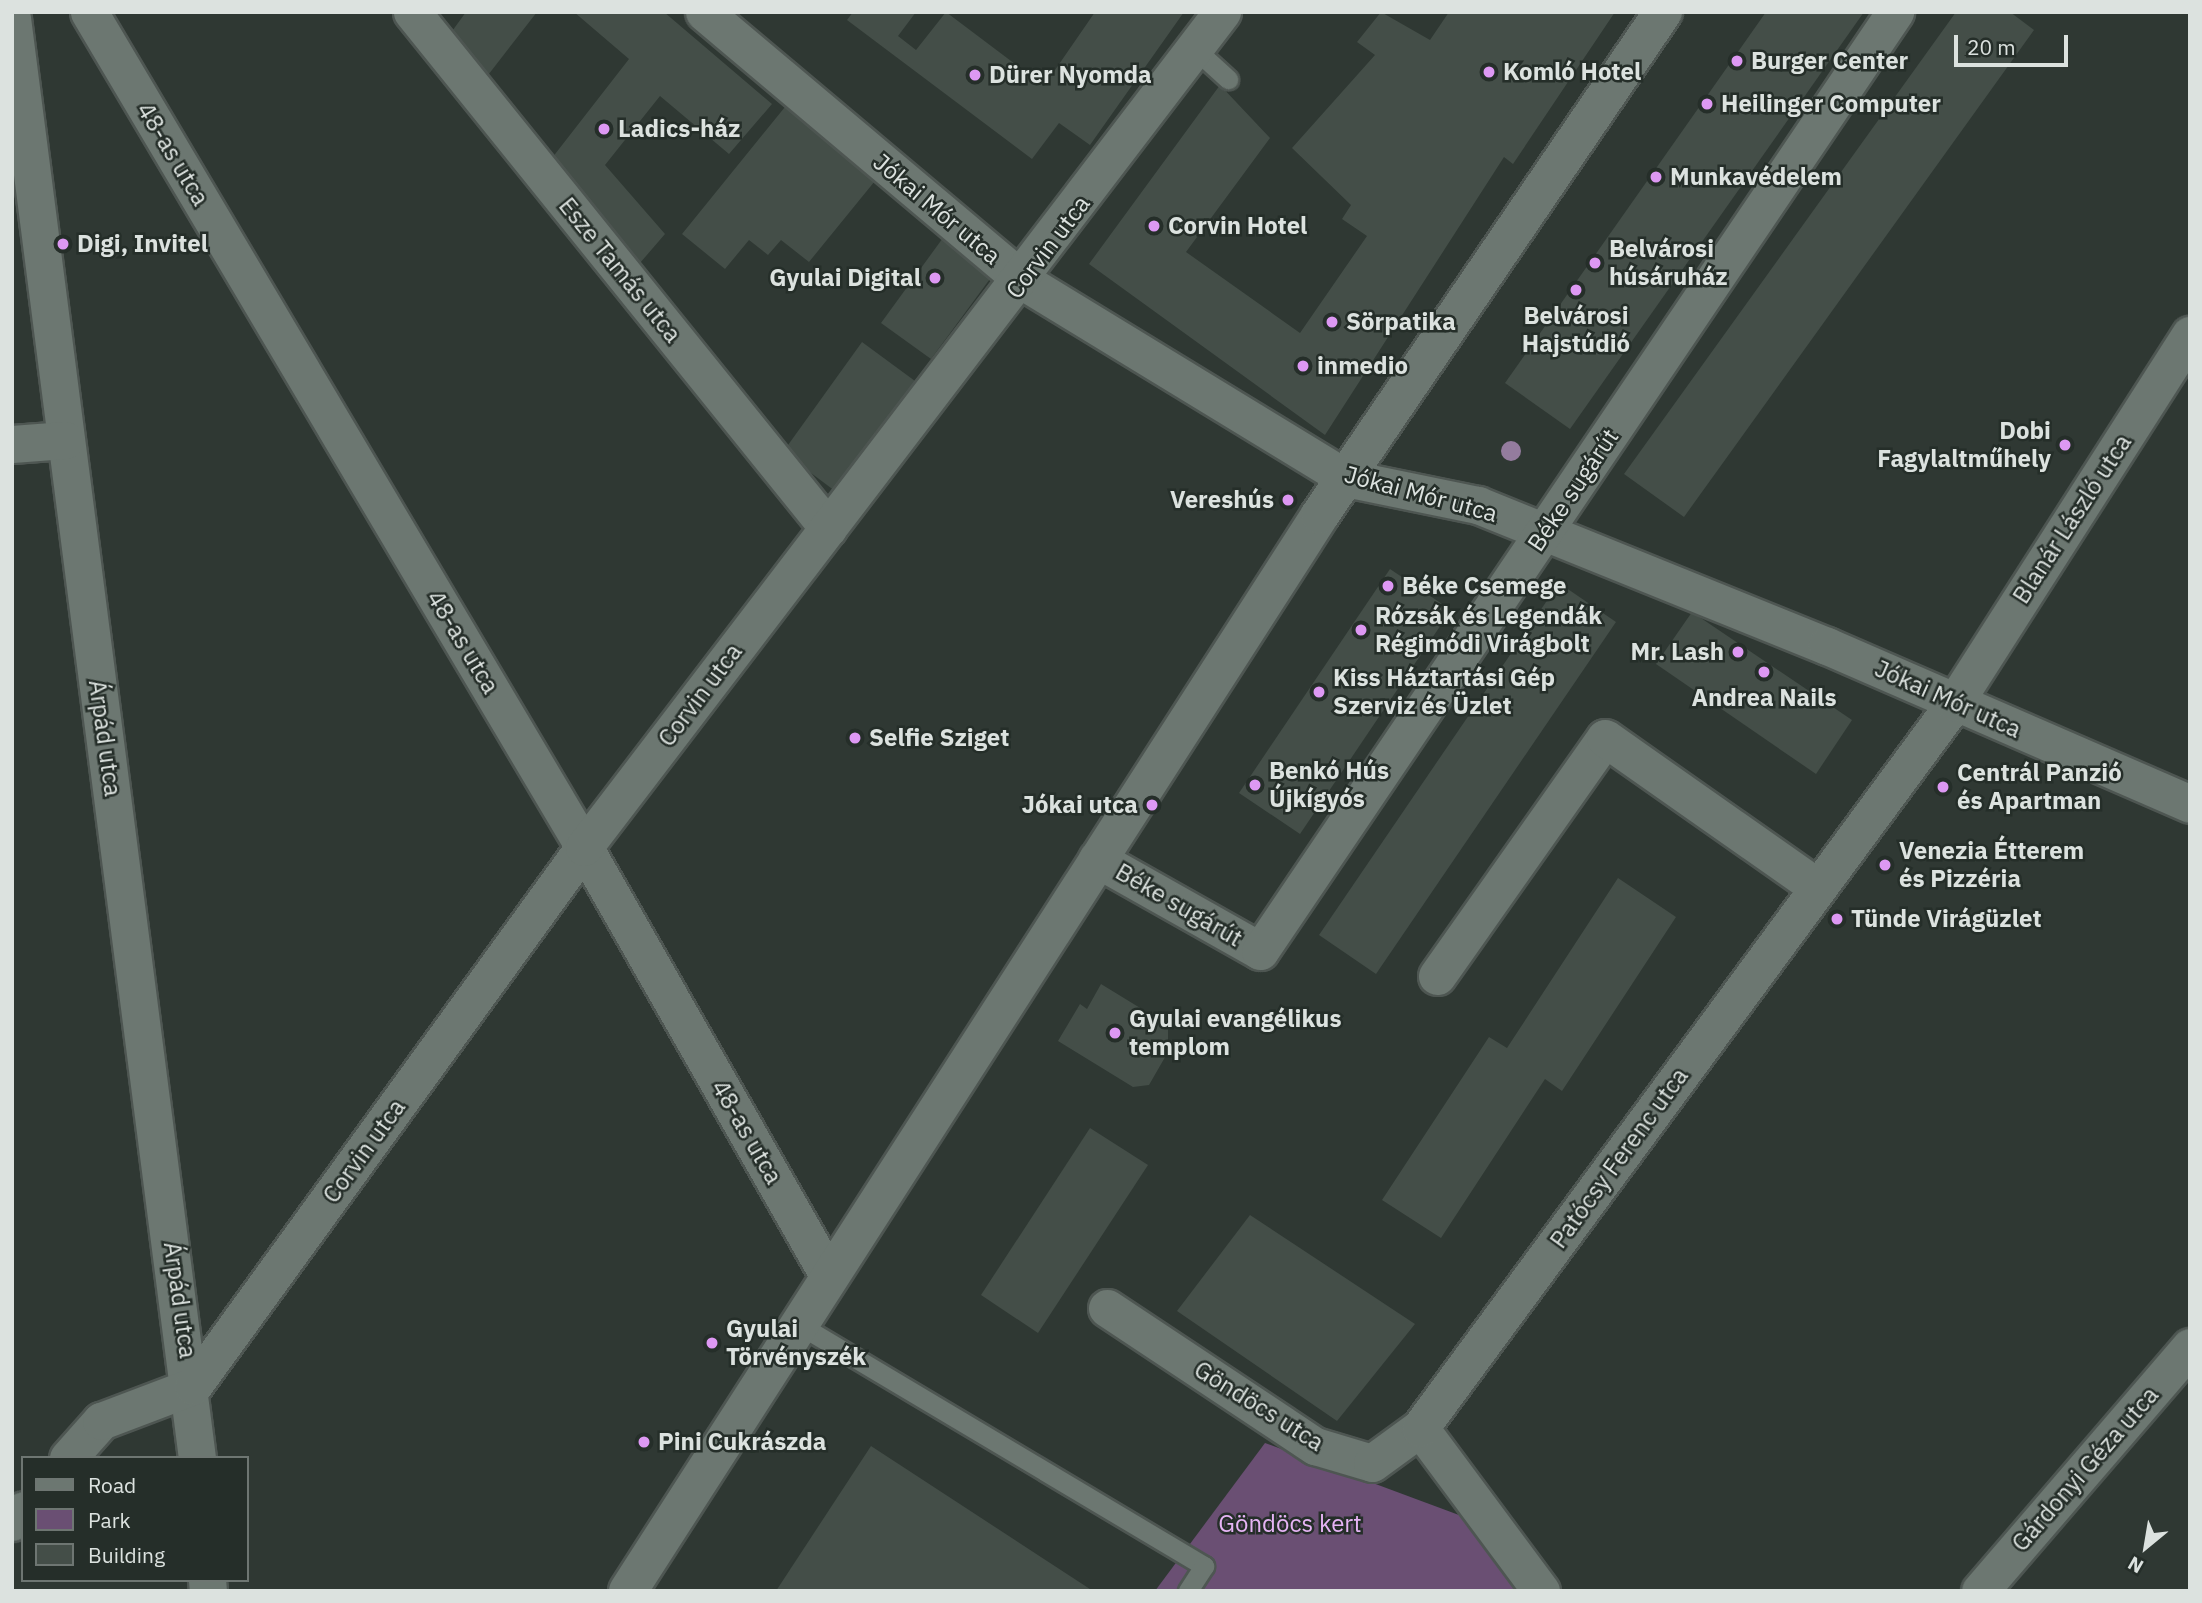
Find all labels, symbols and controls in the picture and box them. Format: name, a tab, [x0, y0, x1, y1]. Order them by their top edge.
scale bar	[1957, 21, 2071, 65]
text: 20 m	[1967, 33, 2016, 61]
place label: Burger Center	[1751, 47, 1908, 75]
marker: Burger Center	[1729, 53, 1745, 69]
place label: Komló Hotel	[1503, 58, 1641, 86]
place label: Dürer Nyomda	[989, 61, 1152, 89]
marker: Komló Hotel	[1481, 64, 1497, 80]
marker: Dürer Nyomda	[967, 67, 983, 83]
place label: Heilinger Computer	[1721, 90, 1941, 118]
marker: Heilinger Computer	[1699, 96, 1715, 112]
street label: 48-as utca	[131, 97, 215, 211]
place label: Ladics-ház	[618, 115, 740, 143]
marker: Ladics-ház	[596, 121, 612, 137]
street label: Jókai Mór utca	[868, 148, 1006, 270]
place label: Munkavédelem	[1670, 163, 1842, 191]
marker: Munkavédelem	[1648, 169, 1664, 185]
street label: Corvin utca	[1000, 190, 1096, 304]
street label: Esze Tamás utca	[553, 192, 687, 348]
place label: Corvin Hotel	[1168, 212, 1307, 240]
marker: Corvin Hotel	[1146, 218, 1162, 234]
place label: Digi, Invitel	[77, 230, 208, 258]
place label: Belvárosi húsáruház	[1609, 235, 1728, 291]
marker: Digi, Invitel	[55, 236, 71, 252]
marker: Belvárosi húsáruház	[1587, 255, 1603, 271]
place label: Gyulai Digital	[769, 264, 921, 292]
marker: Gyulai Digital	[927, 270, 943, 286]
marker: Belvárosi Hajstúdió	[1568, 282, 1584, 298]
place label: Belvárosi Hajstúdió	[1522, 302, 1630, 358]
place label: Sörpatika	[1346, 308, 1456, 336]
marker: Sörpatika	[1324, 314, 1340, 330]
place label: inmedio	[1317, 352, 1408, 380]
marker: inmedio	[1295, 358, 1311, 374]
place label: Dobi Fagylaltműhely	[1877, 417, 2051, 473]
street label: Béke sugárút	[1521, 423, 1625, 557]
street label: Blanár László utca	[2007, 429, 2137, 609]
marker: Dobi Fagylaltműhely	[2057, 437, 2073, 453]
street label: Jókai Mór utca	[1341, 460, 1501, 528]
place label: Vereshús	[1170, 486, 1274, 514]
marker: Vereshús	[1280, 492, 1296, 508]
place label: Béke Csemege	[1402, 572, 1567, 600]
marker: Béke Csemege	[1380, 578, 1396, 594]
street label: 48-as utca	[421, 585, 505, 699]
place label: Rózsák és Legendák Régimódi Virágbolt	[1375, 602, 1602, 658]
marker: Rózsák és Legendák Régimódi Virágbolt	[1353, 622, 1369, 638]
street label: Corvin utca	[652, 638, 748, 752]
place label: Mr. Lash	[1631, 638, 1724, 666]
marker: Mr. Lash	[1730, 644, 1746, 660]
street label: Jókai Mór utca	[1870, 654, 2026, 744]
place label: Kiss Háztartási Gép Szerviz és Üzlet	[1333, 664, 1555, 720]
marker: Andrea Nails	[1756, 664, 1772, 680]
street label: Árpád utca	[83, 678, 127, 798]
marker: Kiss Háztartási Gép Szerviz és Üzlet	[1311, 684, 1327, 700]
place label: Andrea Nails	[1692, 684, 1836, 712]
place label: Selfie Sziget	[869, 724, 1009, 752]
marker: Selfie Sziget	[847, 730, 863, 746]
place label: Benkó Hús Újkígyós	[1269, 757, 1389, 813]
place label: Centrál Panzió és Apartman	[1957, 759, 2122, 815]
marker: Benkó Hús Újkígyós	[1247, 777, 1263, 793]
marker: Centrál Panzió és Apartman	[1935, 779, 1951, 795]
place label: Jókai utca	[1022, 791, 1138, 819]
marker: Jókai utca	[1144, 797, 1160, 813]
place label: Venezia Étterem és Pizzéria	[1899, 837, 2084, 893]
street label: Béke sugárút	[1111, 857, 1247, 953]
marker: Venezia Étterem és Pizzéria	[1877, 857, 1893, 873]
place label: Tünde Virágüzlet	[1851, 905, 2042, 933]
marker: Tünde Virágüzlet	[1829, 911, 1845, 927]
place label: Gyulai evangélikus templom	[1129, 1005, 1341, 1061]
marker: Gyulai evangélikus templom	[1107, 1025, 1123, 1041]
street label: Patócsy Ferenc utca	[1544, 1062, 1694, 1254]
street label: 48-as utca	[706, 1075, 788, 1189]
street label: Corvin utca	[317, 1093, 411, 1209]
street label: Árpád utca	[158, 1240, 202, 1360]
place label: Gyulai Törvényszék	[726, 1315, 866, 1371]
marker: Gyulai Törvényszék	[704, 1335, 720, 1351]
street label: Göndöcs utca	[1189, 1355, 1329, 1457]
street label: Gárdonyi Géza utca	[2006, 1381, 2164, 1557]
place label: Pini Cukrászda	[658, 1428, 827, 1456]
marker: Pini Cukrászda	[636, 1434, 652, 1450]
legend	[21, 1456, 248, 1582]
text: Road	[88, 1471, 136, 1499]
text: Park	[88, 1506, 131, 1534]
park label: Göndöcs kert	[1218, 1510, 1362, 1538]
north arrow	[2111, 1512, 2181, 1582]
text: Building	[88, 1541, 165, 1569]
text: N	[2124, 1551, 2147, 1579]

